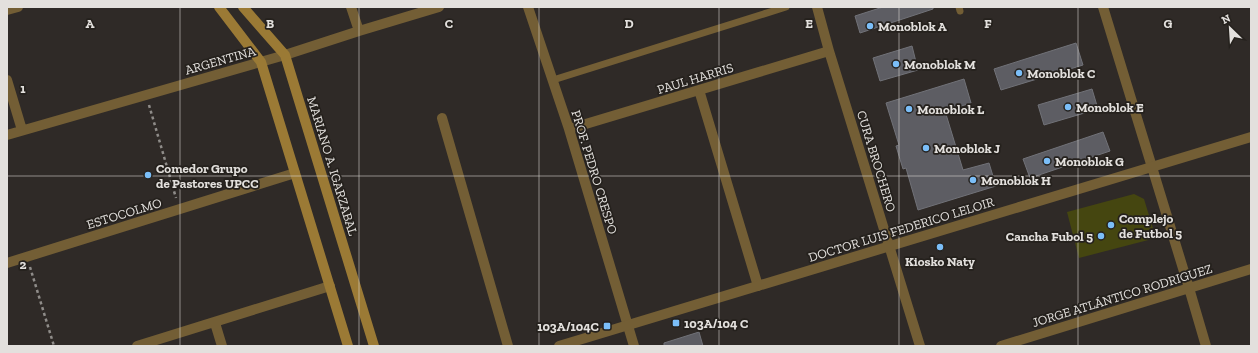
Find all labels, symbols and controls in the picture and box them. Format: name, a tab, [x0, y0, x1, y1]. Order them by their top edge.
north arrow	[1210, 8, 1250, 48]
text: N	[1219, 11, 1233, 27]
text: A	[86, 16, 95, 31]
text: B	[266, 16, 274, 31]
text: C	[445, 16, 453, 31]
text: D	[624, 16, 634, 31]
text: E	[805, 16, 813, 31]
text: F	[984, 16, 992, 31]
text: G	[1164, 16, 1173, 31]
place label: Monoblok A	[878, 19, 947, 34]
marker: Monoblok A	[865, 21, 875, 31]
street label: ARGENTINA	[183, 43, 258, 78]
place label: Monoblok M	[904, 57, 976, 72]
marker: Monoblok M	[891, 59, 901, 69]
street label: PAUL HARRIS	[655, 60, 735, 97]
place label: Monoblok C	[1027, 66, 1095, 81]
marker: Monoblok C	[1014, 68, 1024, 78]
text: 1	[20, 81, 26, 96]
street label: MARIANO A. IGARZABAL	[304, 95, 361, 237]
place label: Monoblok E	[1076, 100, 1144, 115]
place label: Monoblok L	[917, 102, 985, 117]
marker: Monoblok E	[1063, 102, 1073, 112]
marker: Monoblok L	[904, 104, 914, 114]
street label: PROF. PEDRO CRESPO	[568, 108, 621, 236]
street label: CURA BROCHERO	[854, 109, 899, 214]
place label: Monoblok J	[934, 141, 1000, 156]
marker: Monoblok J	[921, 143, 931, 153]
place label: Monoblok G	[1055, 154, 1124, 169]
marker: Monoblok G	[1042, 156, 1052, 166]
place label: Comedor Grupo de Pastores UPCC	[156, 161, 259, 191]
marker: Comedor Grupo de Pastores UPCC	[143, 170, 153, 180]
place label: Monoblok H	[981, 173, 1051, 188]
marker: Monoblok H	[968, 175, 978, 185]
street label: DOCTOR LUIS FEDERICO LELOIR	[807, 194, 996, 265]
street label: ESTOCOLMO	[85, 195, 163, 232]
place label: Complejo de Futbol 5	[1119, 211, 1182, 241]
marker: Complejo de Futbol 5	[1106, 220, 1116, 230]
place label: Cancha Fubol 5	[1006, 229, 1093, 244]
marker: Cancha Fubol 5	[1096, 231, 1106, 241]
marker: Kiosko Naty	[935, 242, 945, 252]
place label: Kiosko Naty	[905, 254, 975, 269]
text: 2	[20, 257, 27, 272]
street label: JORGE ATLÁNTICO RODRIGUEZ	[1030, 261, 1215, 330]
place label: 103A/104 C	[684, 316, 748, 331]
marker: 103A/104 C	[671, 318, 681, 328]
place label: 103A/104C	[537, 319, 599, 334]
marker: 103A/104C	[602, 321, 612, 331]

